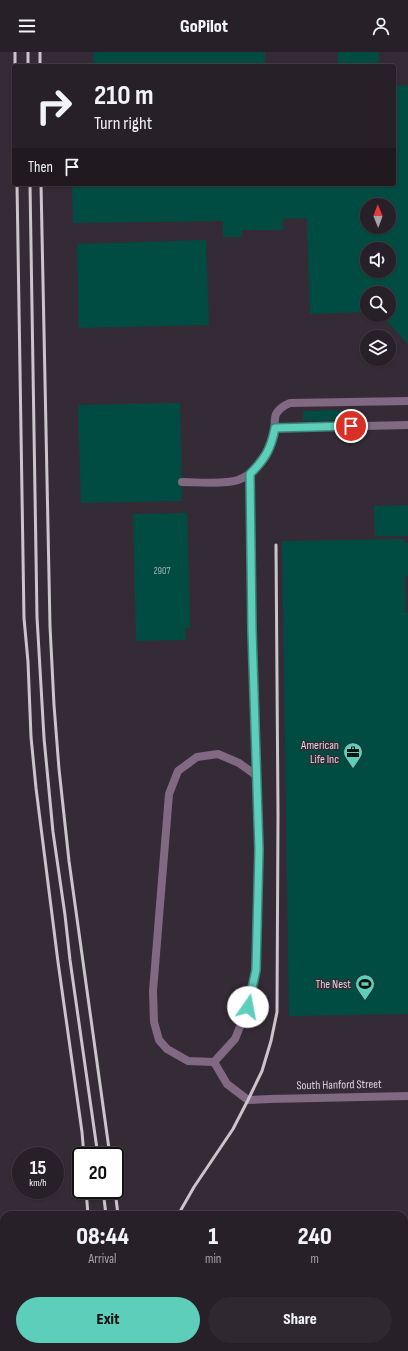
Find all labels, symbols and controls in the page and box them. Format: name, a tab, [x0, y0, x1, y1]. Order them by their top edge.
icon: menu	[16, 15, 38, 37]
icon: person	[370, 15, 392, 37]
text: GoPilot	[180, 16, 228, 37]
text: 210 m	[94, 79, 154, 112]
icon: right	[28, 80, 80, 132]
text: Turn right	[94, 113, 152, 134]
icon: arrive	[61, 156, 83, 178]
text: Then	[28, 158, 53, 177]
north arrow	[360, 198, 396, 234]
map controls	[360, 198, 396, 366]
button: sound	[360, 242, 396, 278]
button: search	[360, 286, 396, 322]
button: layers	[360, 330, 396, 366]
pin	[334, 409, 368, 443]
icon: arrive	[340, 415, 362, 437]
house number: 2907	[154, 565, 171, 577]
place label: American Life Inc	[300, 738, 339, 767]
office icon: American Life Inc	[342, 741, 364, 769]
sports icon: The Nest	[354, 973, 376, 1001]
place label: The Nest	[315, 977, 351, 992]
position arrow	[227, 986, 269, 1028]
street label: South Hanford Street	[296, 1077, 382, 1093]
speed limit sign: 20	[72, 1147, 124, 1199]
text: 15	[30, 1156, 46, 1180]
text: km/h	[29, 1177, 47, 1189]
text: 08:44	[76, 1222, 129, 1251]
text: 1	[208, 1222, 218, 1251]
text: 240	[298, 1222, 332, 1251]
text: Arrival	[89, 1251, 117, 1267]
text: min	[205, 1251, 221, 1267]
text: m	[311, 1251, 319, 1267]
button: Exit	[16, 1297, 200, 1343]
button: Share	[208, 1297, 392, 1343]

